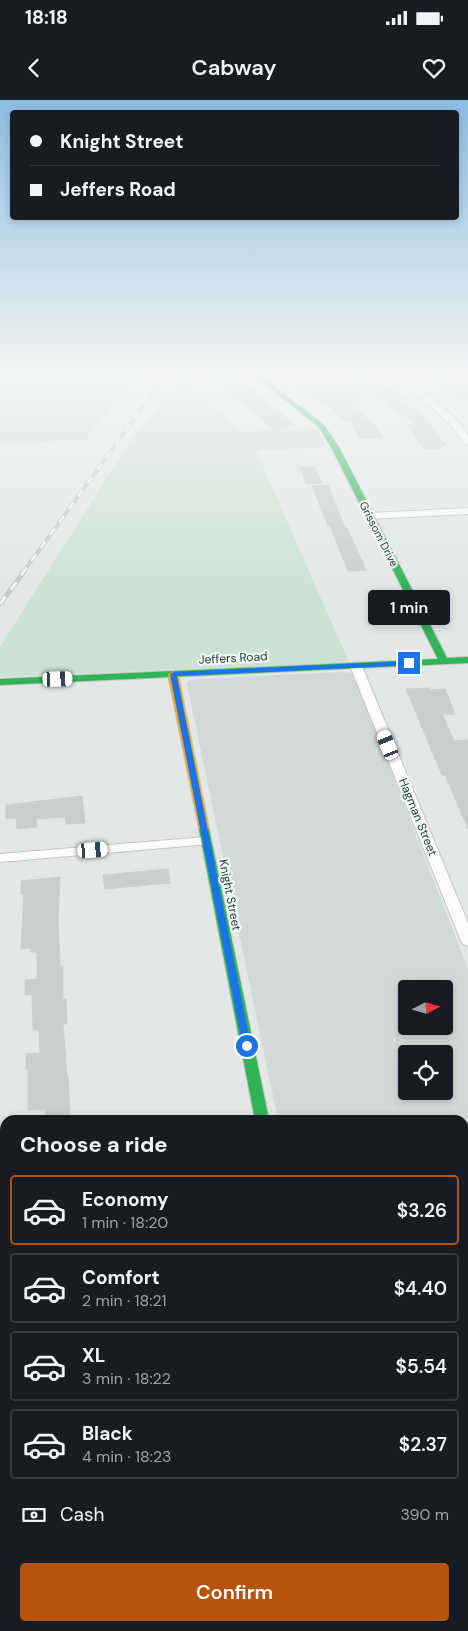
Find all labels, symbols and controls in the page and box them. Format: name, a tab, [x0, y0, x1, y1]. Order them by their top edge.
text: 18:18	[25, 5, 68, 30]
text: Cabway	[192, 53, 276, 82]
icon: back	[20, 54, 48, 82]
icon: heart	[420, 54, 448, 82]
text: Knight Street	[60, 129, 183, 154]
text: Jeffers Road	[60, 177, 176, 202]
street label: Grissom Drive	[357, 499, 401, 569]
callout: 1 min	[368, 590, 450, 626]
text: 1 min	[390, 597, 428, 618]
street label: Jeffers Road	[198, 648, 268, 668]
route end	[398, 652, 420, 674]
car	[42, 671, 73, 687]
car	[375, 728, 400, 762]
street label: Hagman Street	[395, 776, 441, 859]
car	[77, 841, 108, 859]
street label: Knight Street	[215, 858, 245, 932]
north arrow	[398, 980, 452, 1035]
map controls	[398, 980, 453, 1100]
route start	[236, 1035, 258, 1057]
button: locate	[398, 1045, 453, 1100]
text: Choose a ride	[20, 1130, 168, 1159]
text: Economy	[82, 1187, 169, 1212]
icon: car	[22, 1188, 67, 1233]
text: $3.26	[397, 1198, 447, 1223]
text: 1 min · 18:20	[82, 1212, 168, 1233]
text: Comfort	[82, 1265, 160, 1290]
icon: car	[22, 1266, 67, 1311]
text: $4.40	[394, 1276, 447, 1301]
text: 2 min · 18:21	[82, 1290, 167, 1311]
text: XL	[82, 1343, 105, 1368]
icon: car	[22, 1344, 67, 1389]
text: $5.54	[396, 1354, 447, 1379]
text: 3 min · 18:22	[82, 1368, 171, 1389]
text: Black	[82, 1421, 133, 1446]
icon: car	[22, 1422, 67, 1467]
text: $2.37	[399, 1432, 447, 1457]
text: 4 min · 18:23	[82, 1446, 172, 1467]
icon: cash	[20, 1501, 48, 1529]
text: Cash	[60, 1502, 104, 1527]
text: 390 m	[401, 1504, 449, 1525]
button: Confirm	[20, 1563, 449, 1621]

